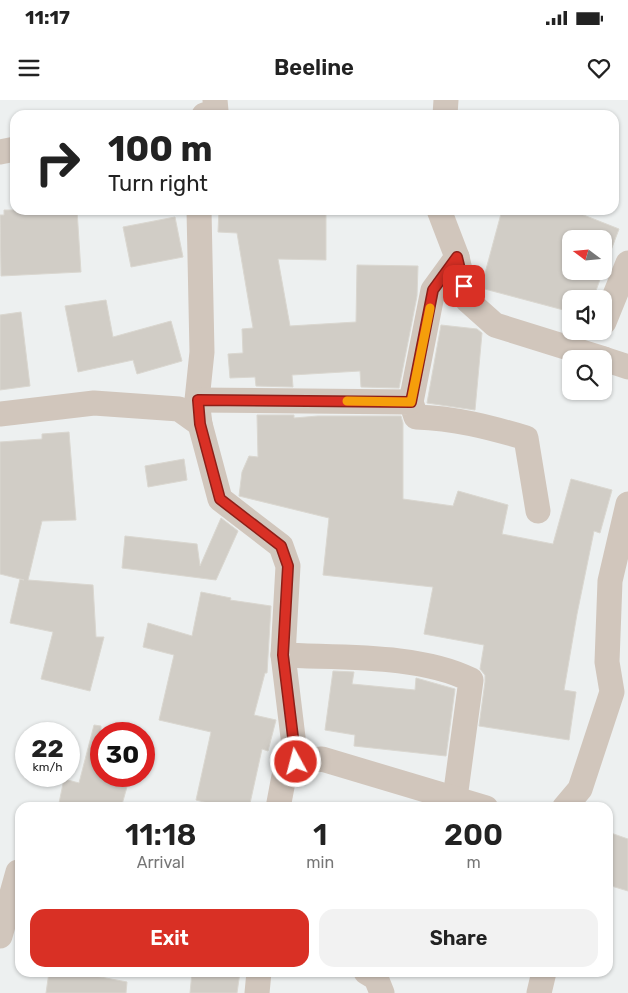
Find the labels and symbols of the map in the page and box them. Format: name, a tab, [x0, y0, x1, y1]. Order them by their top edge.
north arrow	[562, 230, 612, 280]
pin	[443, 265, 485, 307]
speed limit sign: 30	[90, 722, 155, 787]
position arrow	[269, 735, 321, 787]

